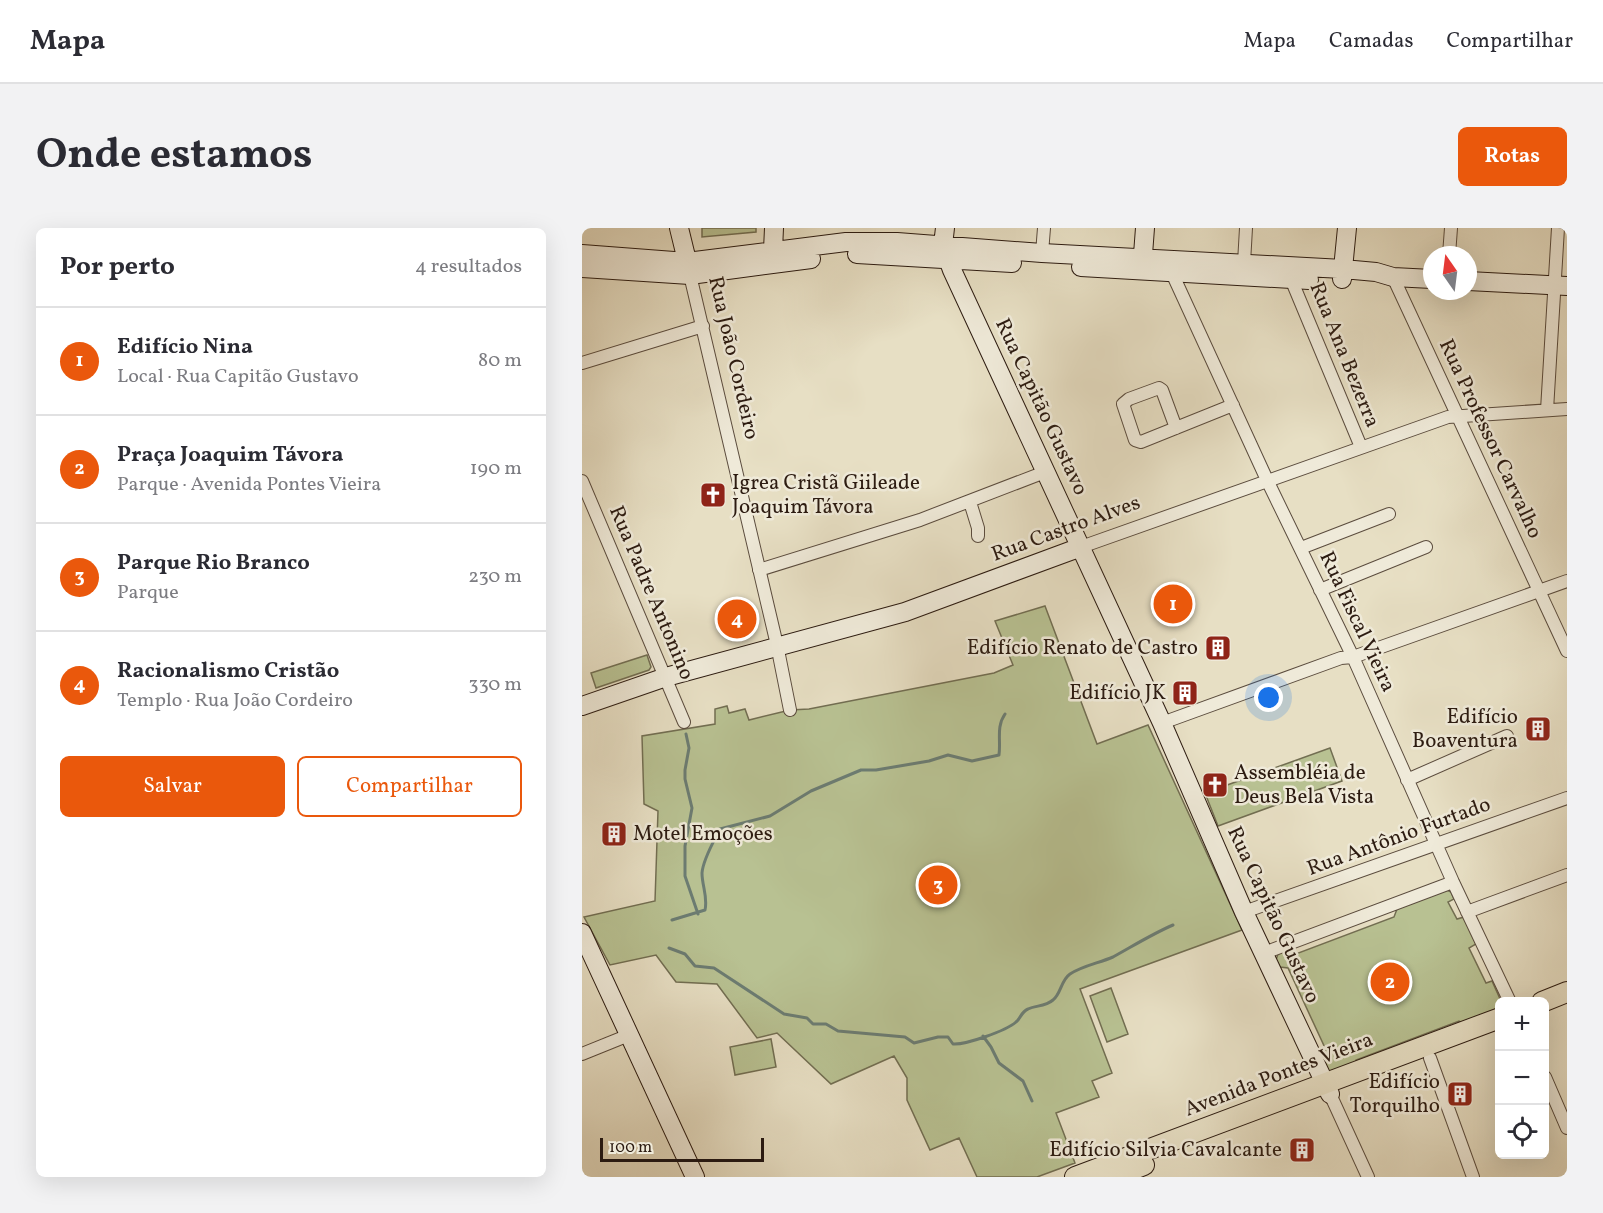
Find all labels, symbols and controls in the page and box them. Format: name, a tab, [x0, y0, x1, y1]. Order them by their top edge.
text: Mapa	[30, 22, 105, 61]
text: Mapa	[1243, 27, 1296, 56]
text: Camadas	[1329, 27, 1413, 56]
text: Compartilhar	[1446, 27, 1573, 56]
text: Onde estamos	[36, 127, 312, 186]
button: Rotas	[1458, 127, 1567, 186]
north arrow	[1423, 246, 1477, 300]
text: Por perto	[60, 249, 175, 285]
text: 4 resultados	[415, 253, 522, 281]
street label: Rua João Cordeiro	[700, 274, 766, 442]
street label: Rua Ana Bezerra	[1302, 278, 1386, 432]
street label: Rua Capitão Gustavo	[987, 314, 1095, 500]
text: Edifício Nina	[117, 332, 253, 363]
street label: Rua Professor Carvalho	[1431, 335, 1549, 543]
text: 1	[75, 347, 84, 375]
text: 80 m	[478, 347, 522, 375]
text: Local · Rua Capitão Gustavo	[117, 363, 359, 391]
text: Praça Joaquim Távora	[117, 440, 343, 471]
text: 2	[74, 455, 85, 483]
text: 190 m	[470, 455, 522, 483]
place label: Igrea Cristã Giileade Joaquim Távora	[732, 469, 920, 522]
text: Parque · Avenida Pontes Vieira	[117, 471, 381, 499]
church icon: Igrea Cristã Giileade Joaquim Távora	[698, 480, 728, 510]
street label: Rua Castro Alves	[988, 489, 1144, 569]
street label: Rua Padre Antonino	[601, 501, 701, 685]
street label: Rua Fiscal Vieira	[1312, 547, 1402, 697]
text: Parque Rio Branco	[117, 548, 310, 579]
text: 3	[74, 563, 85, 591]
text: 230 m	[468, 563, 522, 591]
text: Parque	[117, 579, 179, 607]
pin: 1	[1154, 582, 1192, 626]
pin: 4	[718, 596, 756, 642]
building icon: Edifício Renato de Castro	[1203, 633, 1233, 663]
place label: Edifício Renato de Castro	[967, 634, 1198, 663]
text: Racionalismo Cristão	[117, 656, 339, 687]
text: 4	[73, 671, 86, 699]
text: 330 m	[468, 671, 522, 699]
building icon: Edifício JK	[1170, 678, 1200, 708]
place label: Edifício JK	[1069, 679, 1166, 708]
your location	[1254, 683, 1283, 712]
text: Templo · Rua João Cordeiro	[117, 687, 353, 715]
place label: Edifício Boaventura	[1412, 703, 1518, 756]
building icon: Edifício Boaventura	[1523, 714, 1553, 744]
button: Salvar	[60, 756, 285, 817]
button: Compartilhar	[297, 756, 522, 817]
place label: Assembléia de Deus Bela Vista	[1234, 759, 1374, 812]
church icon: Assembléia de Deus Bela Vista	[1200, 770, 1230, 800]
street label: Rua Antônio Furtado	[1303, 790, 1495, 884]
building icon: Motel Emoções	[599, 819, 629, 849]
place label: Motel Emoções	[633, 820, 773, 849]
street label: Rua Capitão Gustavo	[1219, 822, 1327, 1008]
pin: 3	[918, 862, 958, 908]
pin: 2	[1370, 960, 1410, 1005]
map controls	[1495, 997, 1549, 1159]
button: +	[1495, 997, 1549, 1051]
street label: Avenida Pontes Vieira	[1180, 1026, 1378, 1124]
button: −	[1495, 1051, 1549, 1105]
place label: Edifício Torquilho	[1350, 1068, 1440, 1121]
building icon: Edifício Torquilho	[1445, 1079, 1475, 1109]
button: locate	[1495, 1105, 1549, 1159]
scale bar	[600, 1135, 764, 1162]
building icon: Edifício Silvia Cavalcante	[1287, 1135, 1317, 1165]
place label: Edifício Silvia Cavalcante	[1049, 1136, 1282, 1165]
text: 100 m	[609, 1137, 652, 1159]

